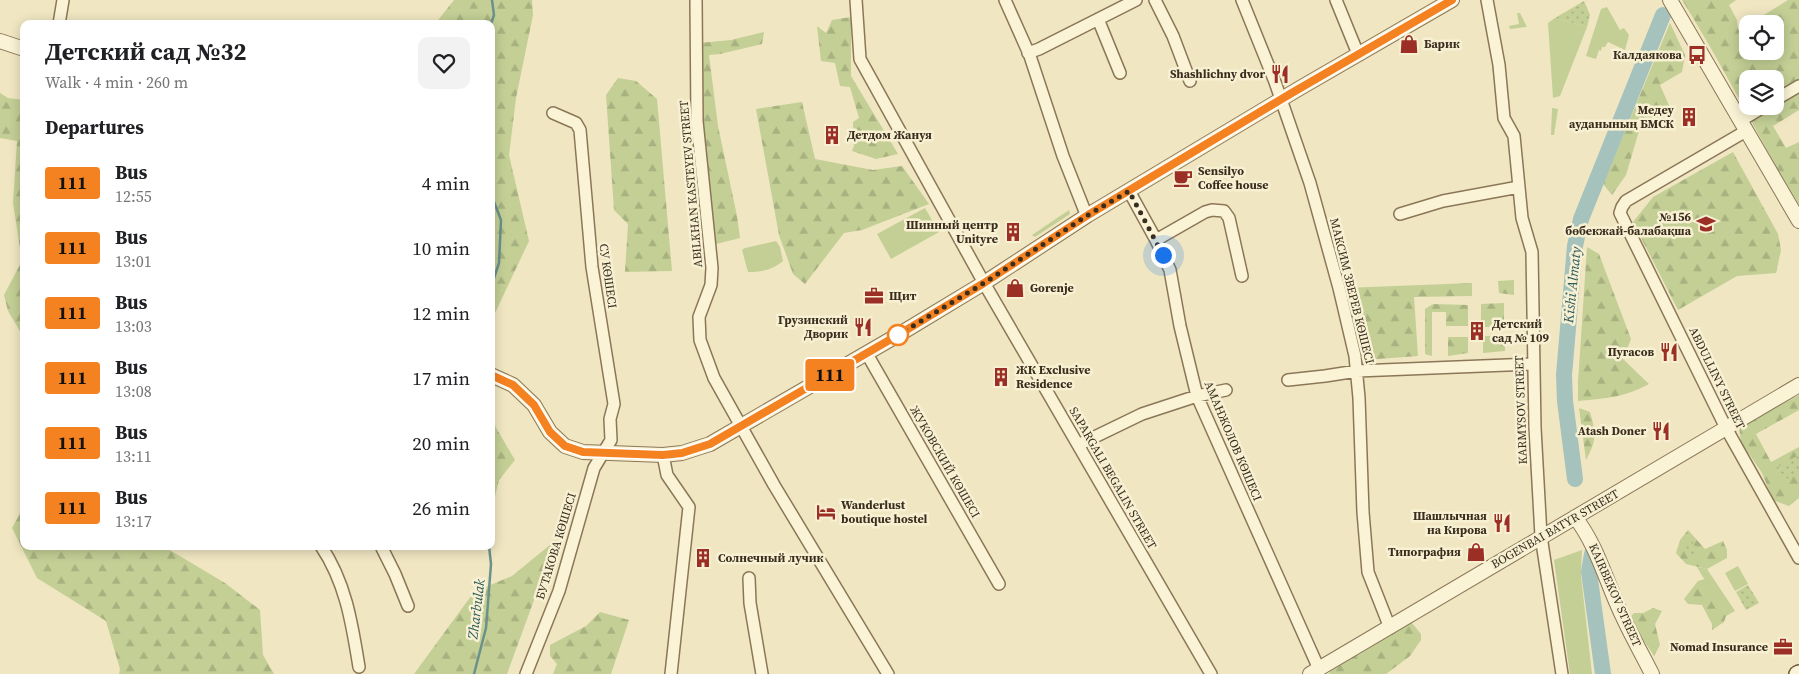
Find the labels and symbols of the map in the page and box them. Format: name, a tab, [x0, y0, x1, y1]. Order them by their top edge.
shop icon: Барик	[1398, 33, 1420, 55]
place label: Барик	[1424, 36, 1460, 52]
bus stop icon: Калдаякова	[1686, 44, 1708, 66]
place label: Калдаякова	[1613, 47, 1683, 63]
restaurant icon: Shashlichny dvor	[1269, 63, 1291, 85]
place label: Shashlichny dvor	[1170, 66, 1265, 82]
street label: ABILKHAN KASTEYEV STREET	[676, 99, 706, 268]
place label: Медеу ауданының БМСК	[1569, 102, 1675, 132]
building icon: Медеу ауданының БМСК	[1678, 106, 1700, 128]
building icon: Детдом Жануя	[821, 124, 843, 146]
place label: Детдом Жануя	[847, 127, 932, 143]
place label: Sensilyo Coffee house	[1198, 163, 1269, 193]
cafe icon: Sensilyo Coffee house	[1172, 167, 1194, 189]
place label: №156 бөбекжай-балабақша	[1565, 209, 1692, 239]
school or university icon: №156 бөбекжай-балабақша	[1695, 213, 1717, 235]
street label: МАКСИМ ЗВЕРЕВ КӨШЕСІ	[1326, 216, 1378, 366]
place label: Шинный центр Unityre	[906, 217, 998, 247]
building icon: Шинный центр Unityre	[1002, 221, 1024, 243]
street label: СУ КӨШЕСІ	[596, 243, 620, 309]
your location	[1151, 243, 1176, 268]
water label: Kіshі Almaty	[1558, 246, 1586, 325]
shop icon: Gorenje	[1004, 277, 1026, 299]
place label: Gorenje	[1030, 280, 1074, 296]
office icon: Щит	[863, 285, 885, 307]
place label: Щит	[889, 288, 917, 304]
place label: Грузинский Дворик	[778, 312, 848, 342]
restaurant icon: Грузинский Дворик	[852, 316, 874, 338]
place label: Детский сад № 109	[1492, 316, 1550, 346]
building icon: Детский сад № 109	[1466, 320, 1488, 342]
unlabelled marker	[887, 324, 909, 346]
street label: ABDULLINY STREET	[1685, 324, 1749, 432]
restaurant icon: Пугасов	[1658, 341, 1680, 363]
place label: Пугасов	[1608, 344, 1654, 360]
street label: KARMYSOV STREET	[1511, 354, 1531, 465]
line badge: 111	[801, 359, 859, 391]
place label: ЖК Exclusive Residence	[1016, 362, 1091, 392]
building icon: ЖК Exclusive Residence	[990, 366, 1012, 388]
street label: АМАНЖОЛОВ КӨШЕСІ	[1200, 379, 1266, 503]
street label: ЖУКОВСКИЙ КӨШЕСІ	[906, 403, 984, 521]
street label: SAPARGALI BEGALIN STREET	[1066, 404, 1161, 553]
restaurant icon: Atash Doner	[1650, 420, 1672, 442]
place label: Atash Doner	[1578, 423, 1646, 439]
street label: BOGENBAI BATYR STREET	[1488, 485, 1622, 572]
street label: БУТАКОВА КӨШЕСІ	[532, 491, 580, 601]
place label: Wanderlust boutique hostel	[841, 497, 927, 527]
hotel icon: Wanderlust boutique hostel	[815, 501, 837, 523]
place label: Шашлычная на Кирова	[1413, 508, 1488, 538]
restaurant icon: Шашлычная на Кирова	[1491, 512, 1513, 534]
shop icon: Типография	[1465, 541, 1487, 563]
street label: KAIRBEKOV STREET	[1585, 541, 1645, 650]
place label: Типография	[1388, 544, 1461, 560]
building icon: Солнечный лучик	[692, 547, 714, 569]
place label: Солнечный лучик	[718, 550, 824, 566]
water label: Zharbulak	[462, 578, 490, 641]
office icon: Nomad Insurance	[1772, 636, 1794, 658]
place label: Nomad Insurance	[1670, 639, 1768, 655]

